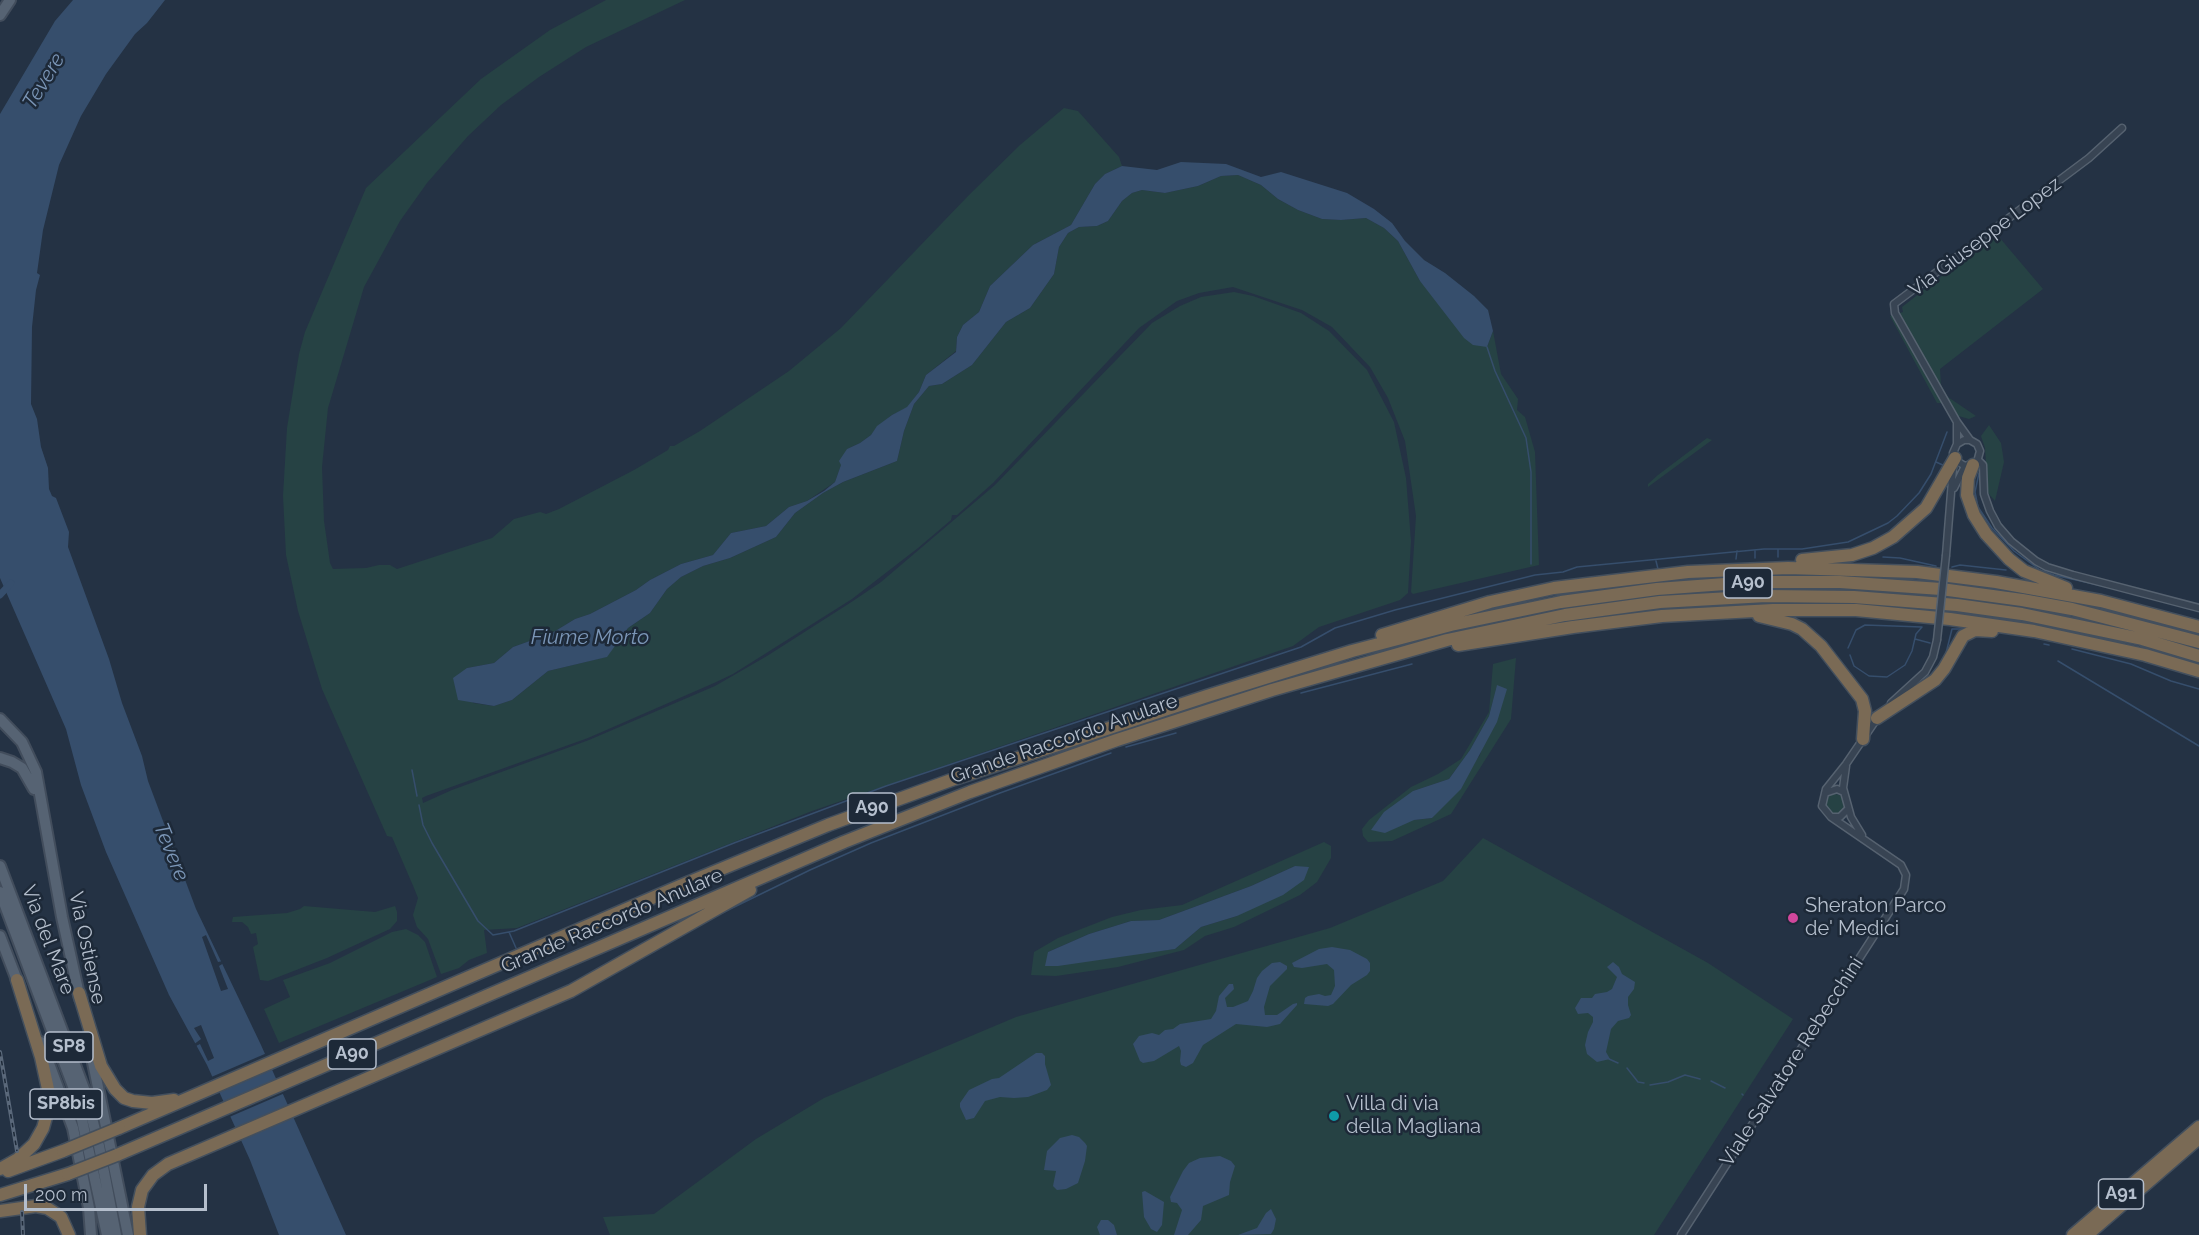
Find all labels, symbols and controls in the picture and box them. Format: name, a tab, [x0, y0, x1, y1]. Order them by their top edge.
water label: Tevere	[18, 49, 70, 113]
street label: Via Giuseppe Lopez	[1904, 172, 2066, 302]
road number: A90	[1724, 568, 1772, 598]
water label: Fiume Morto	[531, 625, 649, 651]
street label: Grande Raccordo Anulare	[947, 689, 1181, 789]
road number: A90	[848, 793, 896, 823]
water label: Tevere	[148, 819, 194, 885]
street label: Grande Raccordo Anulare	[497, 863, 727, 979]
street label: Via del Mare	[16, 882, 80, 998]
street label: Via Ostiense	[63, 890, 111, 1006]
place label: Sheraton Parco de' Medici	[1805, 894, 1946, 941]
marker: Sheraton Parco de' Medici	[1786, 911, 1800, 925]
street label: Viale Salvatore Rebecchini	[1715, 953, 1869, 1171]
road number: SP8	[45, 1032, 93, 1062]
road number: A90	[328, 1039, 376, 1069]
road number: SP8bis	[30, 1089, 102, 1119]
place label: Villa di via della Magliana	[1346, 1092, 1481, 1139]
marker: Villa di via della Magliana	[1327, 1109, 1341, 1123]
scale bar	[27, 1172, 210, 1210]
road number: A91	[2098, 1179, 2144, 1209]
text: 200 m	[35, 1184, 88, 1205]

